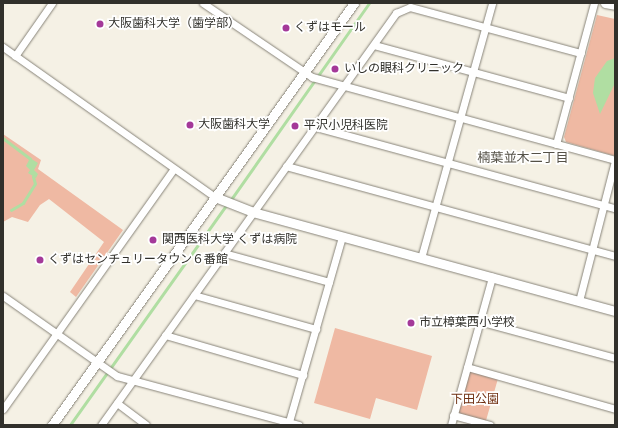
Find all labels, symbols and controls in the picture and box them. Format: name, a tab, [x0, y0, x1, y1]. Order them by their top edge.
place label: 大阪歯科大学（歯学部）	[108, 17, 240, 31]
marker: 大阪歯科大学（歯学部）	[95, 19, 105, 29]
place label: くずはモール	[294, 21, 366, 35]
marker: くずはモール	[281, 23, 291, 33]
place label: いしの眼科クリニック	[344, 62, 464, 76]
marker: いしの眼科クリニック	[329, 63, 341, 75]
place label: 大阪歯科大学	[198, 118, 270, 132]
place label: 平沢小児科医院	[304, 119, 388, 133]
marker: 大阪歯科大学	[185, 120, 195, 130]
marker: 平沢小児科医院	[289, 120, 301, 132]
district label: 楠葉並木二丁目	[478, 150, 568, 166]
place label: 関西医科大学 くずは病院	[162, 233, 297, 247]
marker: 関西医科大学 くずは病院	[147, 234, 159, 246]
place label: くずはセンチュリータウン６番館	[48, 253, 228, 267]
marker: くずはセンチュリータウン６番館	[35, 255, 45, 265]
place label: 市立樟葉西小学校	[419, 316, 515, 330]
marker: 市立樟葉西小学校	[406, 318, 416, 328]
park label: 下田公園	[451, 393, 499, 407]

